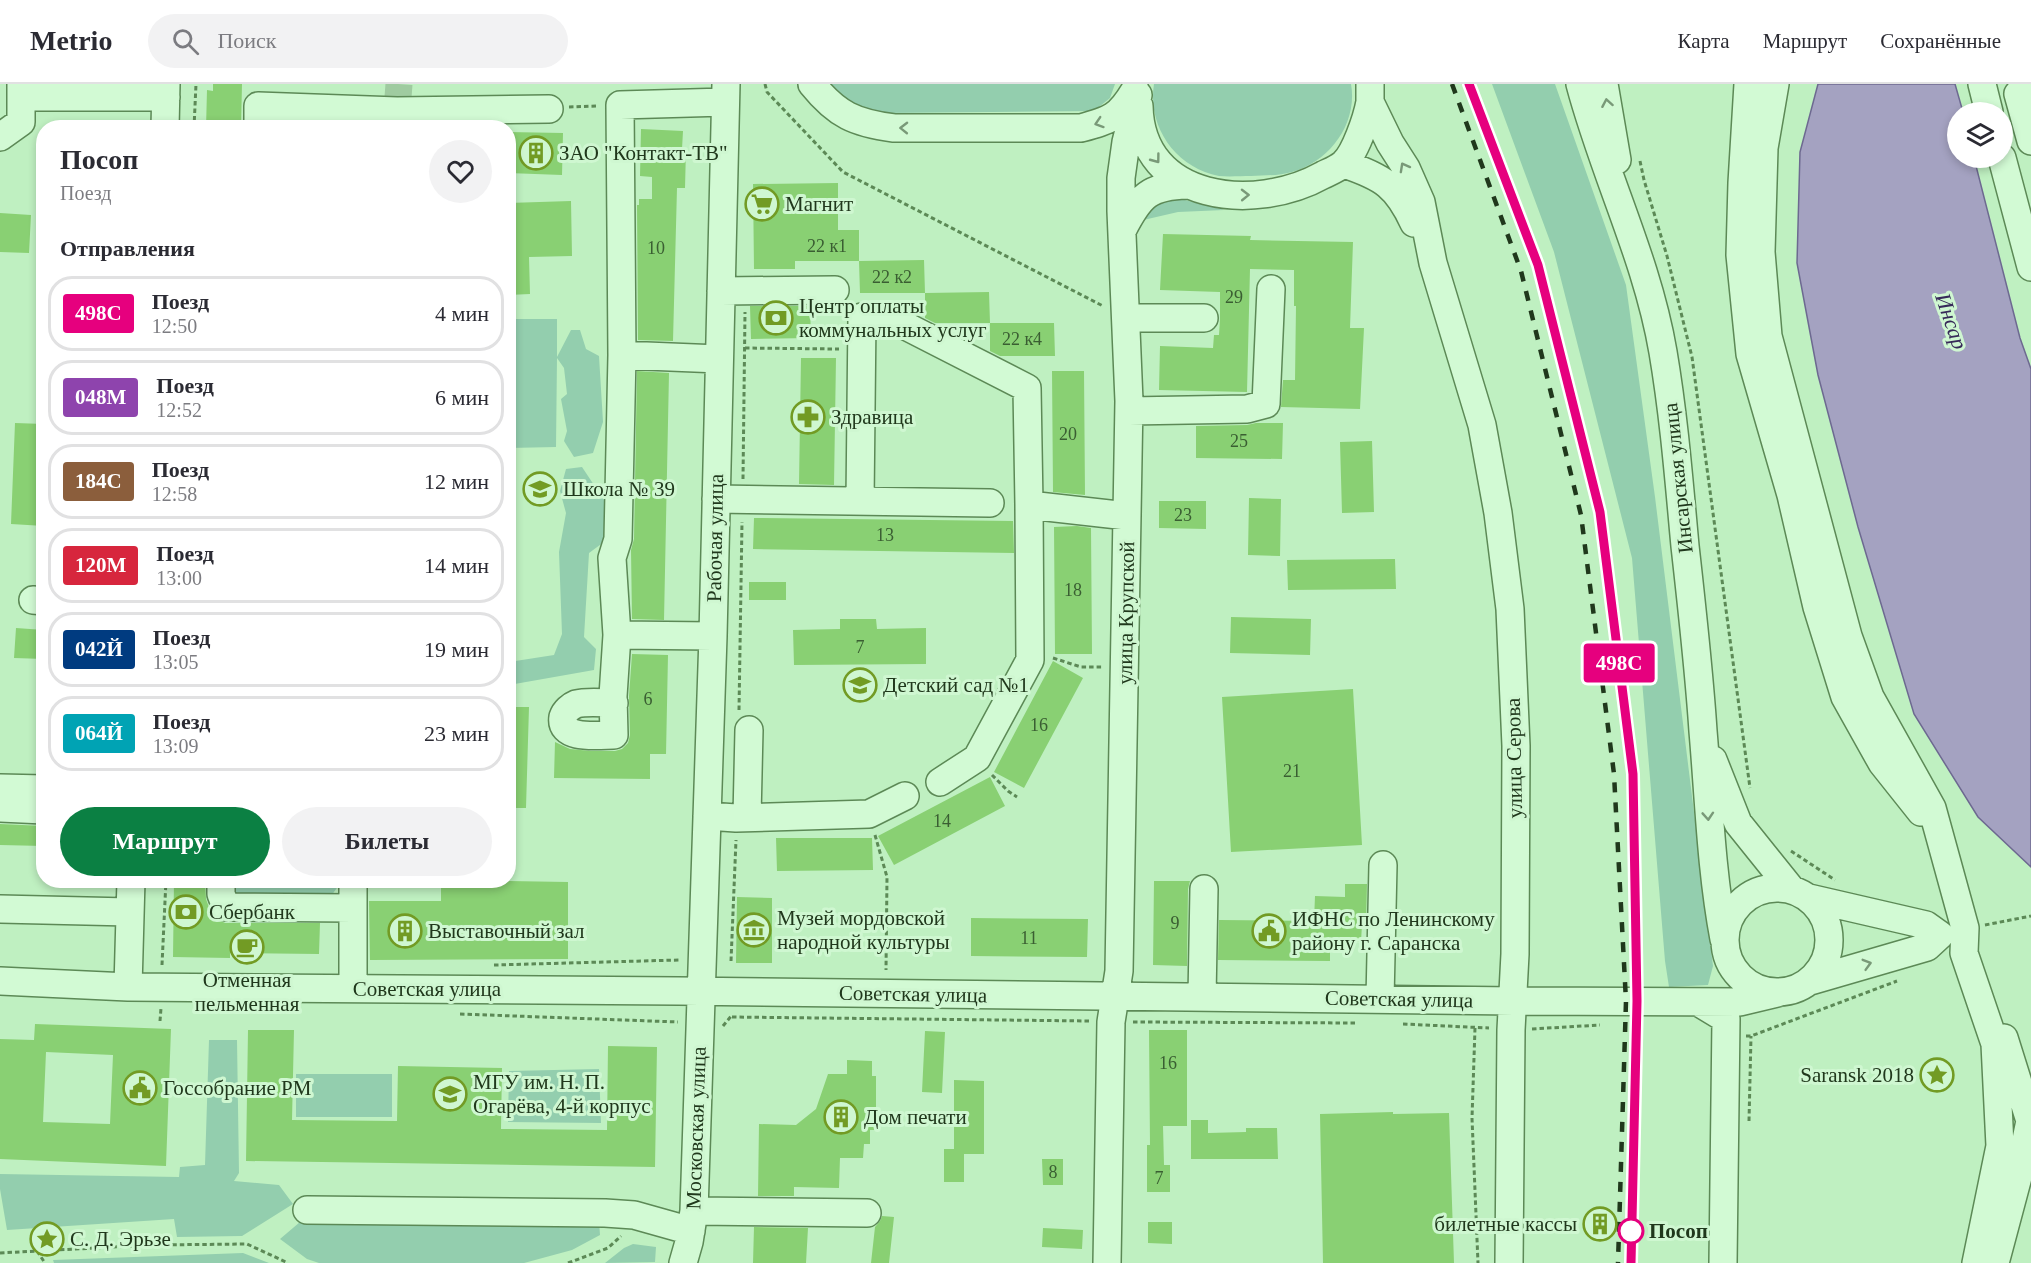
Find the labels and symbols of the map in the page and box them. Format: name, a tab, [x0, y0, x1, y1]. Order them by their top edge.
one-way arrow	[1602, 99, 1614, 108]
one-way arrow	[1094, 116, 1105, 128]
one-way arrow	[900, 122, 909, 135]
building icon: ЗАО "Контакт-ТВ"	[518, 135, 554, 171]
place label: ЗАО "Контакт-ТВ"	[559, 141, 728, 165]
one-way arrow	[1149, 153, 1160, 164]
one-way arrow	[1400, 163, 1411, 173]
supermarket icon: Магнит	[744, 186, 780, 222]
one-way arrow	[1240, 189, 1249, 201]
place label: Магнит	[785, 192, 853, 216]
house number: 22 к1	[807, 236, 847, 256]
house number: 10	[647, 238, 665, 258]
house number: 22 к2	[872, 267, 912, 287]
house number: 29	[1225, 287, 1243, 307]
water label: Инсар	[1930, 289, 1973, 353]
place label: Центр оплаты коммунальных услуг	[799, 294, 987, 342]
bank icon: Центр оплаты коммунальных услуг	[758, 300, 794, 336]
house number: 22 к4	[1002, 329, 1042, 349]
pharmacy icon: Здравица	[790, 399, 826, 435]
street label: Инсарская улица	[1658, 401, 1698, 554]
place label: Здравица	[831, 405, 914, 429]
house number: 20	[1059, 424, 1077, 444]
house number: 25	[1230, 431, 1248, 451]
school or university icon: Школа № 39	[522, 471, 558, 507]
street label: Рабочая улица	[702, 473, 728, 602]
place label: Школа № 39	[563, 477, 675, 501]
house number: 23	[1174, 505, 1192, 525]
house number: 13	[876, 525, 894, 545]
street label: улица Крупской	[1113, 541, 1139, 685]
house number: 18	[1064, 580, 1082, 600]
house number: 7	[856, 637, 865, 657]
line badge: 498С	[1577, 644, 1661, 682]
school or university icon: Детский сад №1	[842, 667, 878, 703]
place label: Детский сад №1	[883, 673, 1029, 697]
house number: 6	[644, 689, 653, 709]
street label: улица Серова	[1501, 697, 1527, 819]
house number: 16	[1030, 715, 1048, 735]
house number: 21	[1283, 761, 1301, 781]
house number: 14	[933, 811, 951, 831]
one-way arrow	[1701, 811, 1714, 820]
bank icon: Сбербанк	[168, 894, 204, 930]
place label: Сбербанк	[209, 900, 296, 924]
place label: Музей мордовской народной культуры	[777, 906, 950, 954]
place label: ИФНС по Ленинскому району г. Саранска	[1292, 907, 1495, 955]
museum icon: Музей мордовской народной культуры	[736, 912, 772, 948]
building icon: Выставочный зал	[387, 913, 423, 949]
house number: 9	[1171, 913, 1180, 933]
public building icon: ИФНС по Ленинскому району г. Саранска	[1251, 913, 1287, 949]
place label: Выставочный зал	[428, 919, 585, 943]
house number: 11	[1020, 928, 1038, 948]
cafe icon: Отменная пельменная	[229, 929, 265, 965]
one-way arrow	[1861, 959, 1872, 971]
place label: Отменная пельменная	[195, 968, 300, 1016]
street label: Советская улица	[353, 977, 502, 1001]
street label: Советская улица	[839, 981, 988, 1007]
street label: Советская улица	[1325, 986, 1474, 1012]
street label: Московская улица	[681, 1045, 711, 1210]
house number: 16	[1159, 1053, 1177, 1073]
place icon: Saransk 2018	[1919, 1057, 1955, 1093]
place label: Saransk 2018	[1800, 1063, 1914, 1087]
public building icon: Госсобрание РМ	[122, 1070, 158, 1106]
place label: МГУ им. Н. П. Огарёва, 4-й корпус	[473, 1070, 651, 1118]
place label: Госсобрание РМ	[163, 1076, 312, 1100]
school or university icon: МГУ им. Н. П. Огарёва, 4-й корпус	[432, 1076, 468, 1112]
building icon: Дом печати	[823, 1099, 859, 1135]
place label: Дом печати	[864, 1105, 967, 1129]
house number: 8	[1049, 1162, 1058, 1182]
house number: 7	[1155, 1168, 1164, 1188]
building icon: билетные кассы	[1582, 1206, 1618, 1242]
place label: билетные кассы	[1434, 1212, 1577, 1236]
marker: Посоп	[1618, 1218, 1644, 1244]
place label: Посоп	[1649, 1219, 1708, 1243]
place icon: С. Д. Эрьзе	[29, 1221, 65, 1257]
place label: С. Д. Эрьзе	[70, 1227, 171, 1251]

